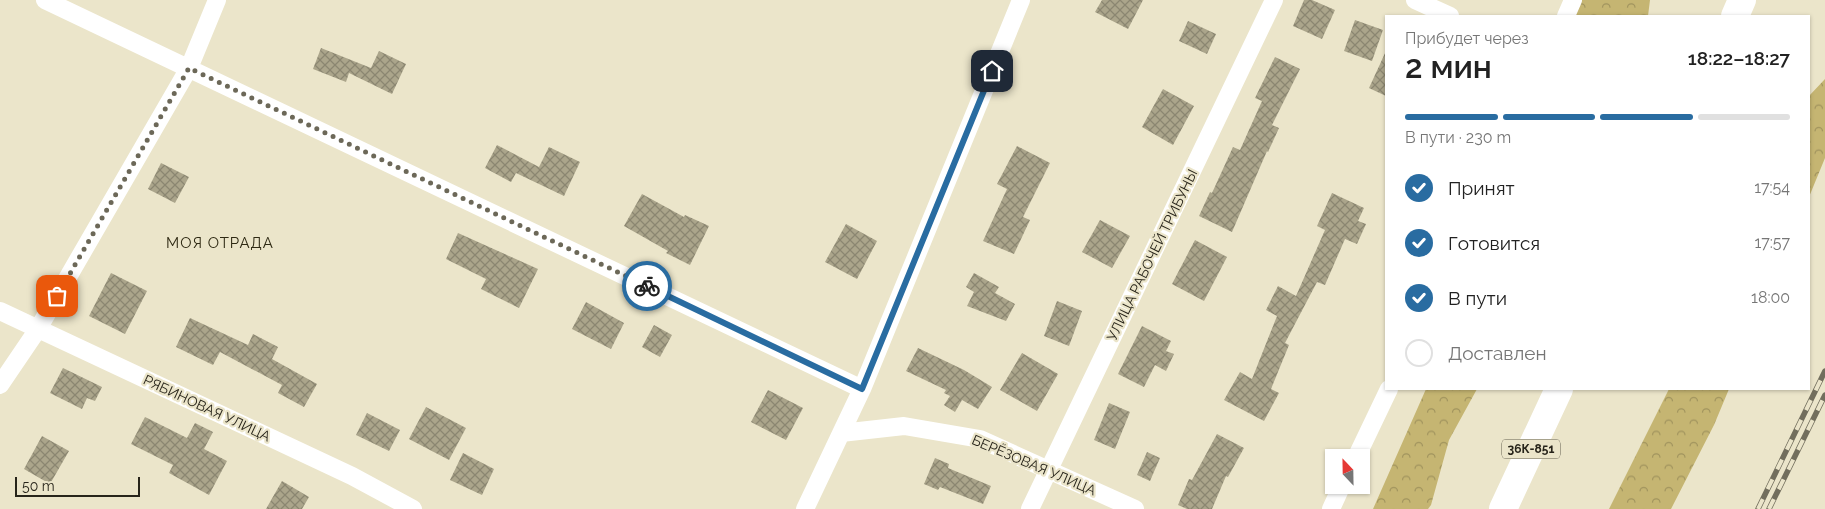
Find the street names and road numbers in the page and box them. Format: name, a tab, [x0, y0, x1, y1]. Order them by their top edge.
street label: УЛИЦА РАБОЧЕЙ ТРИБУНЫ	[1103, 166, 1201, 343]
street label: РЯБИНОВАЯ УЛИЦА	[141, 371, 274, 445]
street label: БЕРЁЗОВАЯ УЛИЦА	[970, 430, 1100, 499]
road number: 36К-851	[1502, 439, 1560, 458]

